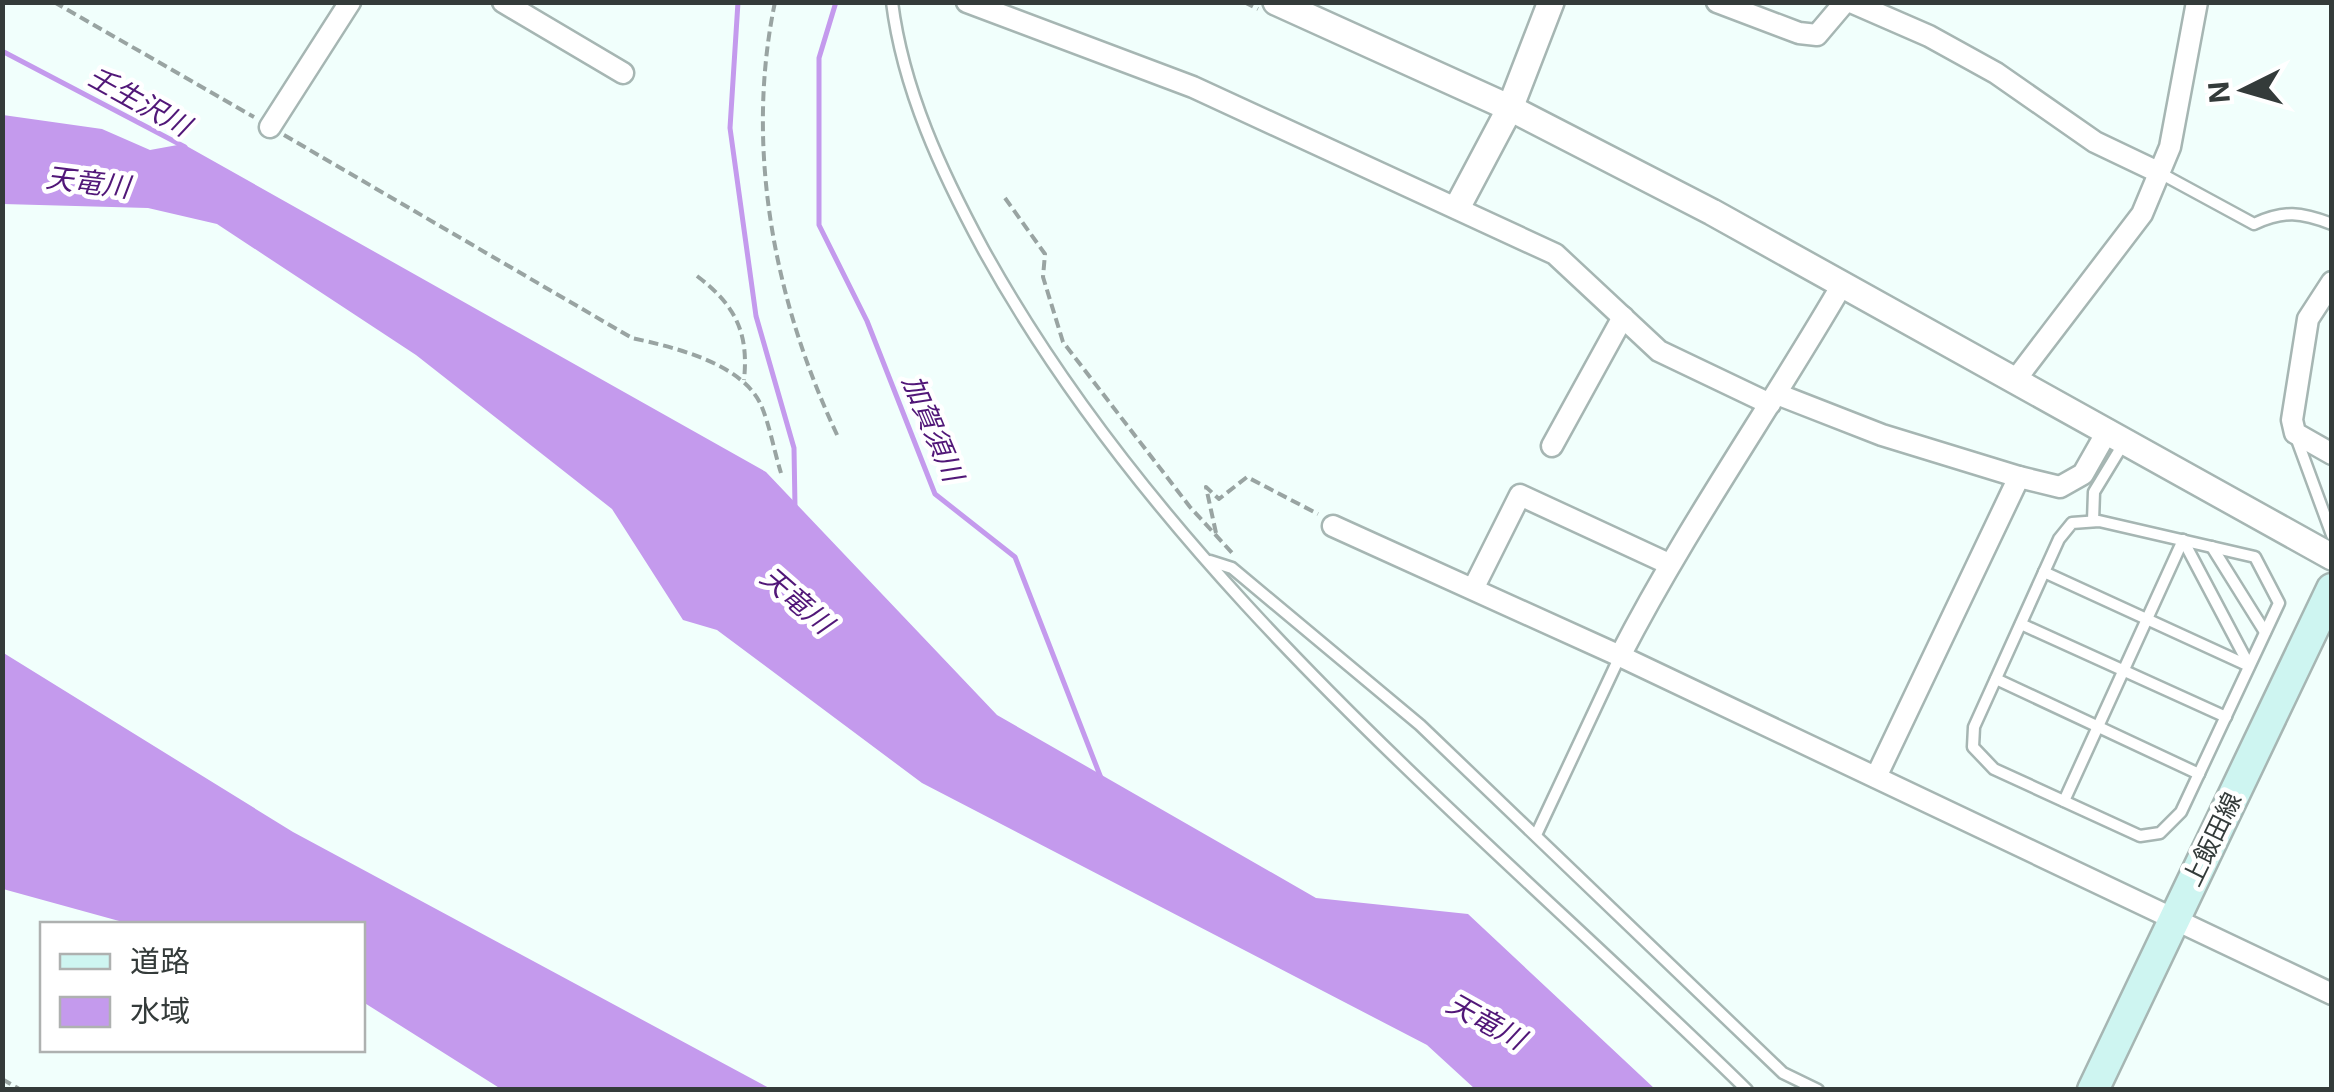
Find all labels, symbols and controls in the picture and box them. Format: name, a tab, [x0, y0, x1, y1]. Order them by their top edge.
north arrow	[2194, 40, 2294, 140]
water label: 壬生沢川	[82, 59, 199, 144]
text: N	[2201, 80, 2237, 104]
water label: 天竜川	[44, 160, 135, 204]
water label: 加賀須川	[895, 370, 972, 489]
water label: 天竜川	[754, 560, 842, 642]
street label: 上飯田線	[2177, 787, 2247, 891]
legend	[40, 922, 365, 1052]
text: 道路	[130, 943, 190, 979]
water label: 天竜川	[1441, 986, 1534, 1058]
text: 水域	[130, 993, 190, 1029]

